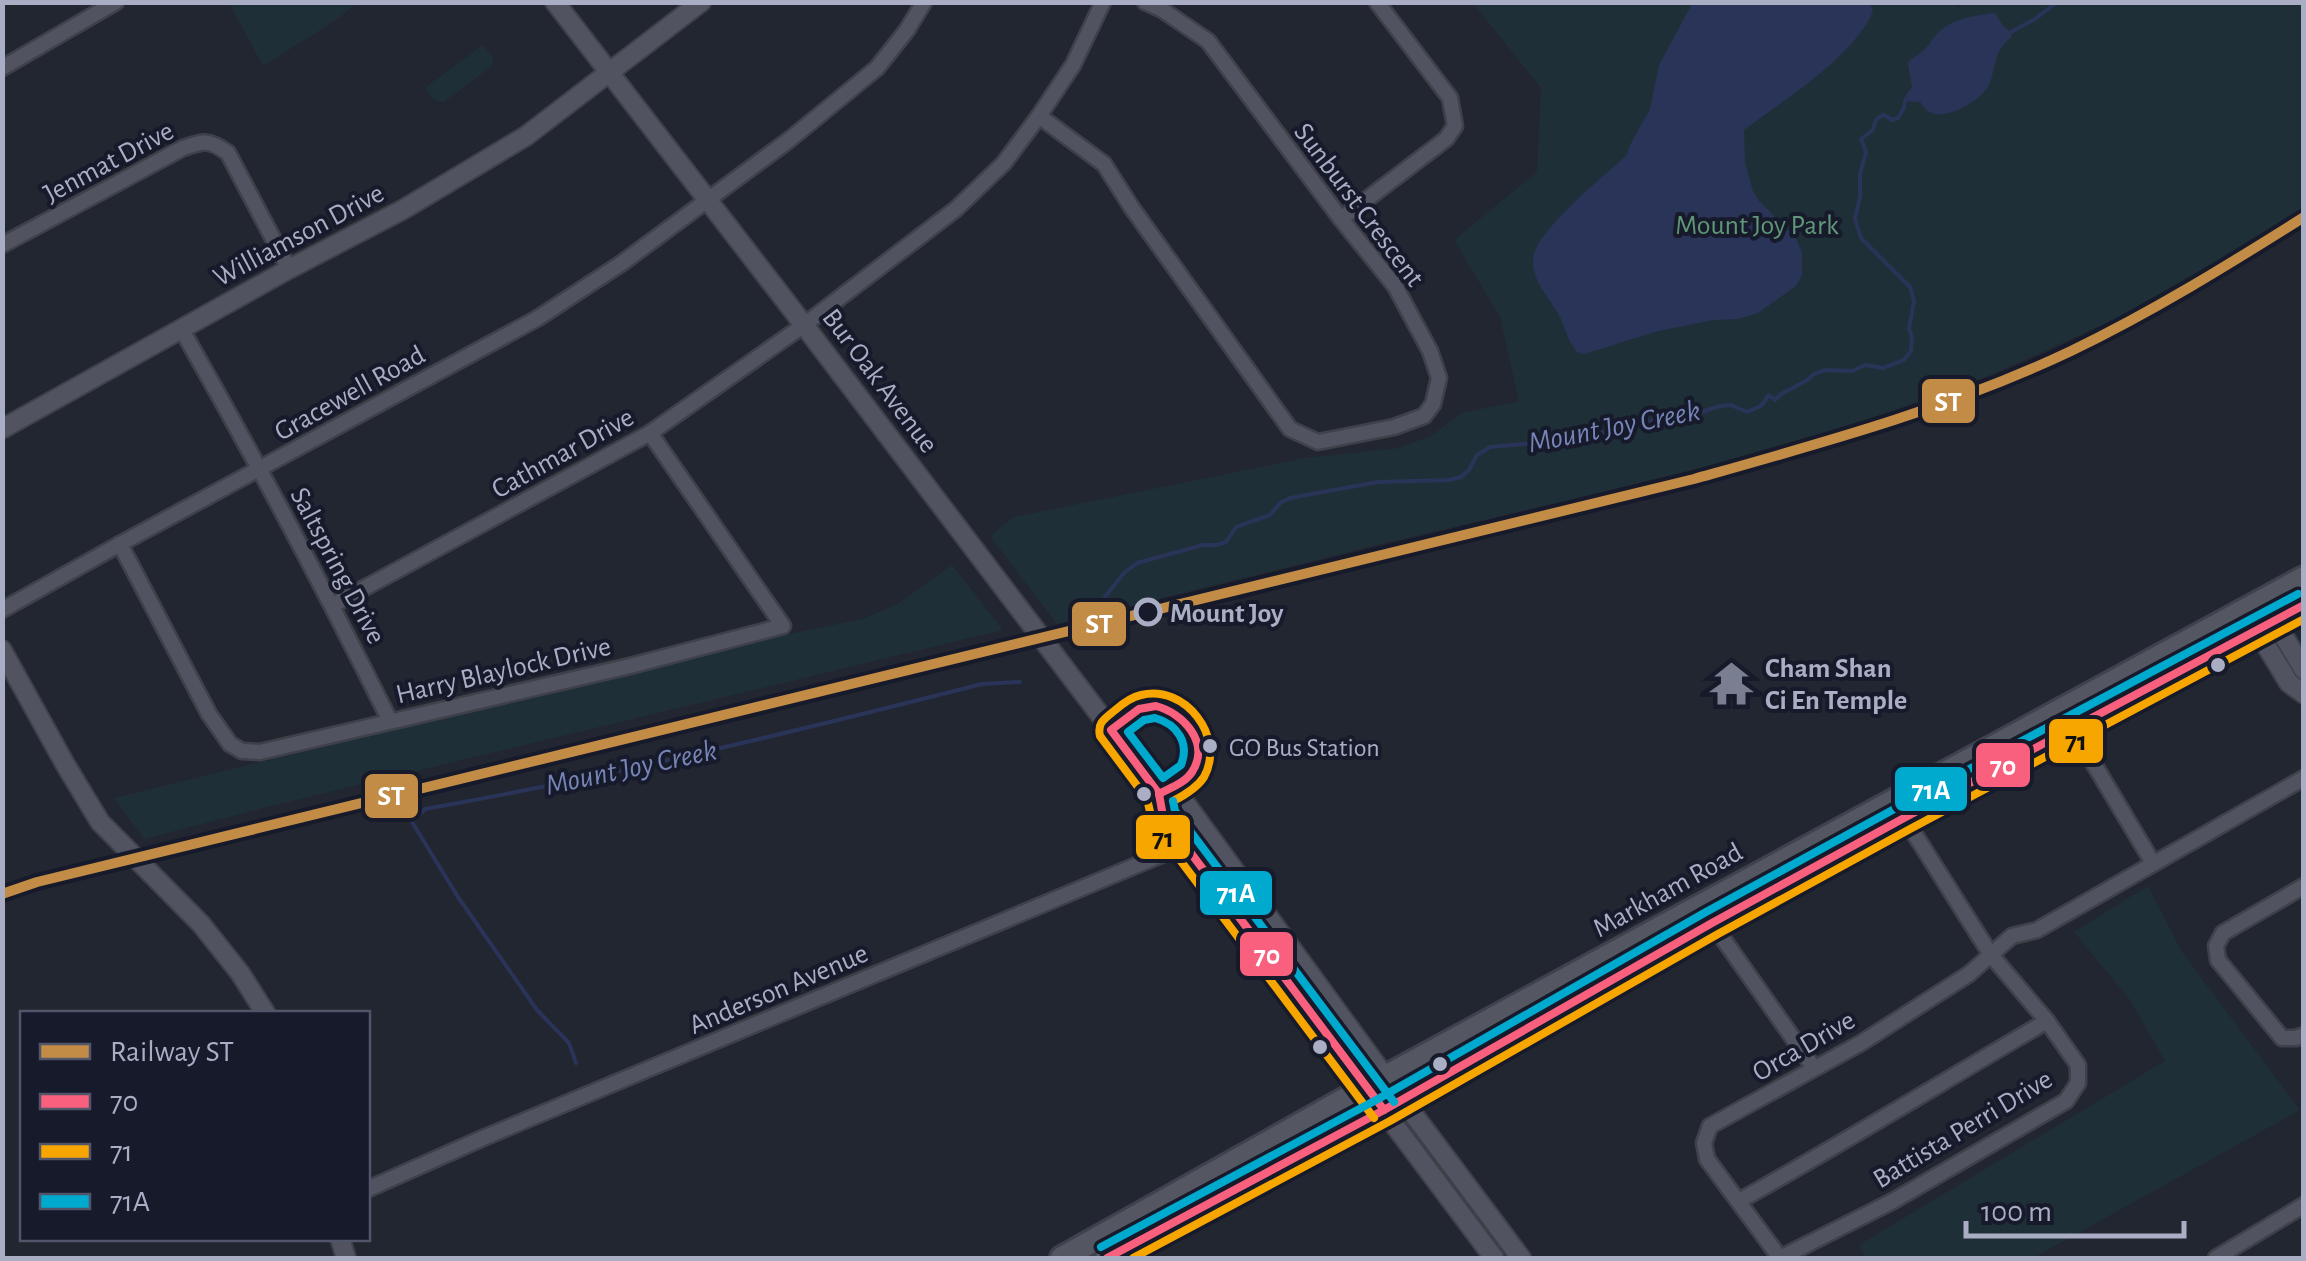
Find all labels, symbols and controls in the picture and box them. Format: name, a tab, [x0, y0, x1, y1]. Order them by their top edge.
street label: Jenmat Drive	[40, 117, 178, 209]
street label: Sunburst Crescent	[1288, 118, 1429, 292]
street label: Williamson Drive	[209, 179, 389, 292]
park label: Mount Joy Park	[1675, 212, 1839, 240]
street label: Bur Oak Avenue	[816, 304, 942, 458]
street label: Gracewell Road	[270, 341, 430, 447]
line badge: ST	[1920, 377, 1977, 425]
text: ST	[1934, 389, 1962, 417]
water label: Mount Joy Creek	[1526, 396, 1703, 458]
street label: Cathmar Drive	[487, 403, 639, 504]
street label: Saltspring Drive	[284, 483, 390, 649]
marker: Mount Joy	[1135, 599, 1161, 625]
line badge: ST	[1070, 600, 1128, 648]
place label: Mount Joy	[1170, 600, 1284, 628]
text: ST	[1085, 611, 1113, 639]
street label: Harry Blaylock Drive	[393, 633, 614, 709]
place label: Cham Shan Ci En Temple	[1765, 655, 1907, 715]
unlabelled marker	[2208, 655, 2228, 675]
temple icon: Cham Shan Ci En Temple	[1708, 659, 1756, 707]
line badge: 71	[2047, 717, 2105, 765]
text: 71	[2065, 728, 2087, 756]
water label: Mount Joy Creek	[543, 735, 720, 801]
place label: GO Bus Station	[1229, 735, 1380, 761]
marker: GO Bus Station	[1200, 736, 1220, 756]
line badge: 70	[1974, 741, 2032, 789]
text: 70	[1990, 753, 2016, 781]
line badge: 71A	[1893, 765, 1969, 813]
line badge: ST	[363, 772, 420, 820]
text: 71A	[1912, 777, 1951, 805]
text: ST	[377, 783, 405, 811]
unlabelled marker	[1134, 784, 1154, 804]
line badge: 71	[1134, 813, 1192, 861]
text: 71	[1152, 825, 1174, 853]
street label: Markham Road	[1588, 838, 1747, 943]
line badge: 71A	[1198, 869, 1274, 917]
text: 71A	[1217, 880, 1256, 908]
line badge: 70	[1238, 930, 1295, 978]
street label: Anderson Avenue	[685, 940, 872, 1040]
text: 70	[1254, 942, 1280, 970]
street label: Orca Drive	[1748, 1006, 1860, 1087]
legend	[20, 1011, 370, 1241]
text: Railway ST	[110, 1037, 234, 1067]
unlabelled marker	[1310, 1037, 1330, 1057]
unlabelled marker	[1430, 1054, 1450, 1074]
street label: Battista Perri Drive	[1869, 1065, 2057, 1194]
text: 70	[110, 1087, 138, 1117]
text: 71	[110, 1137, 133, 1167]
scale bar	[1966, 1176, 2184, 1238]
text: 71A	[110, 1187, 150, 1217]
text: 100 m	[1981, 1197, 2052, 1227]

